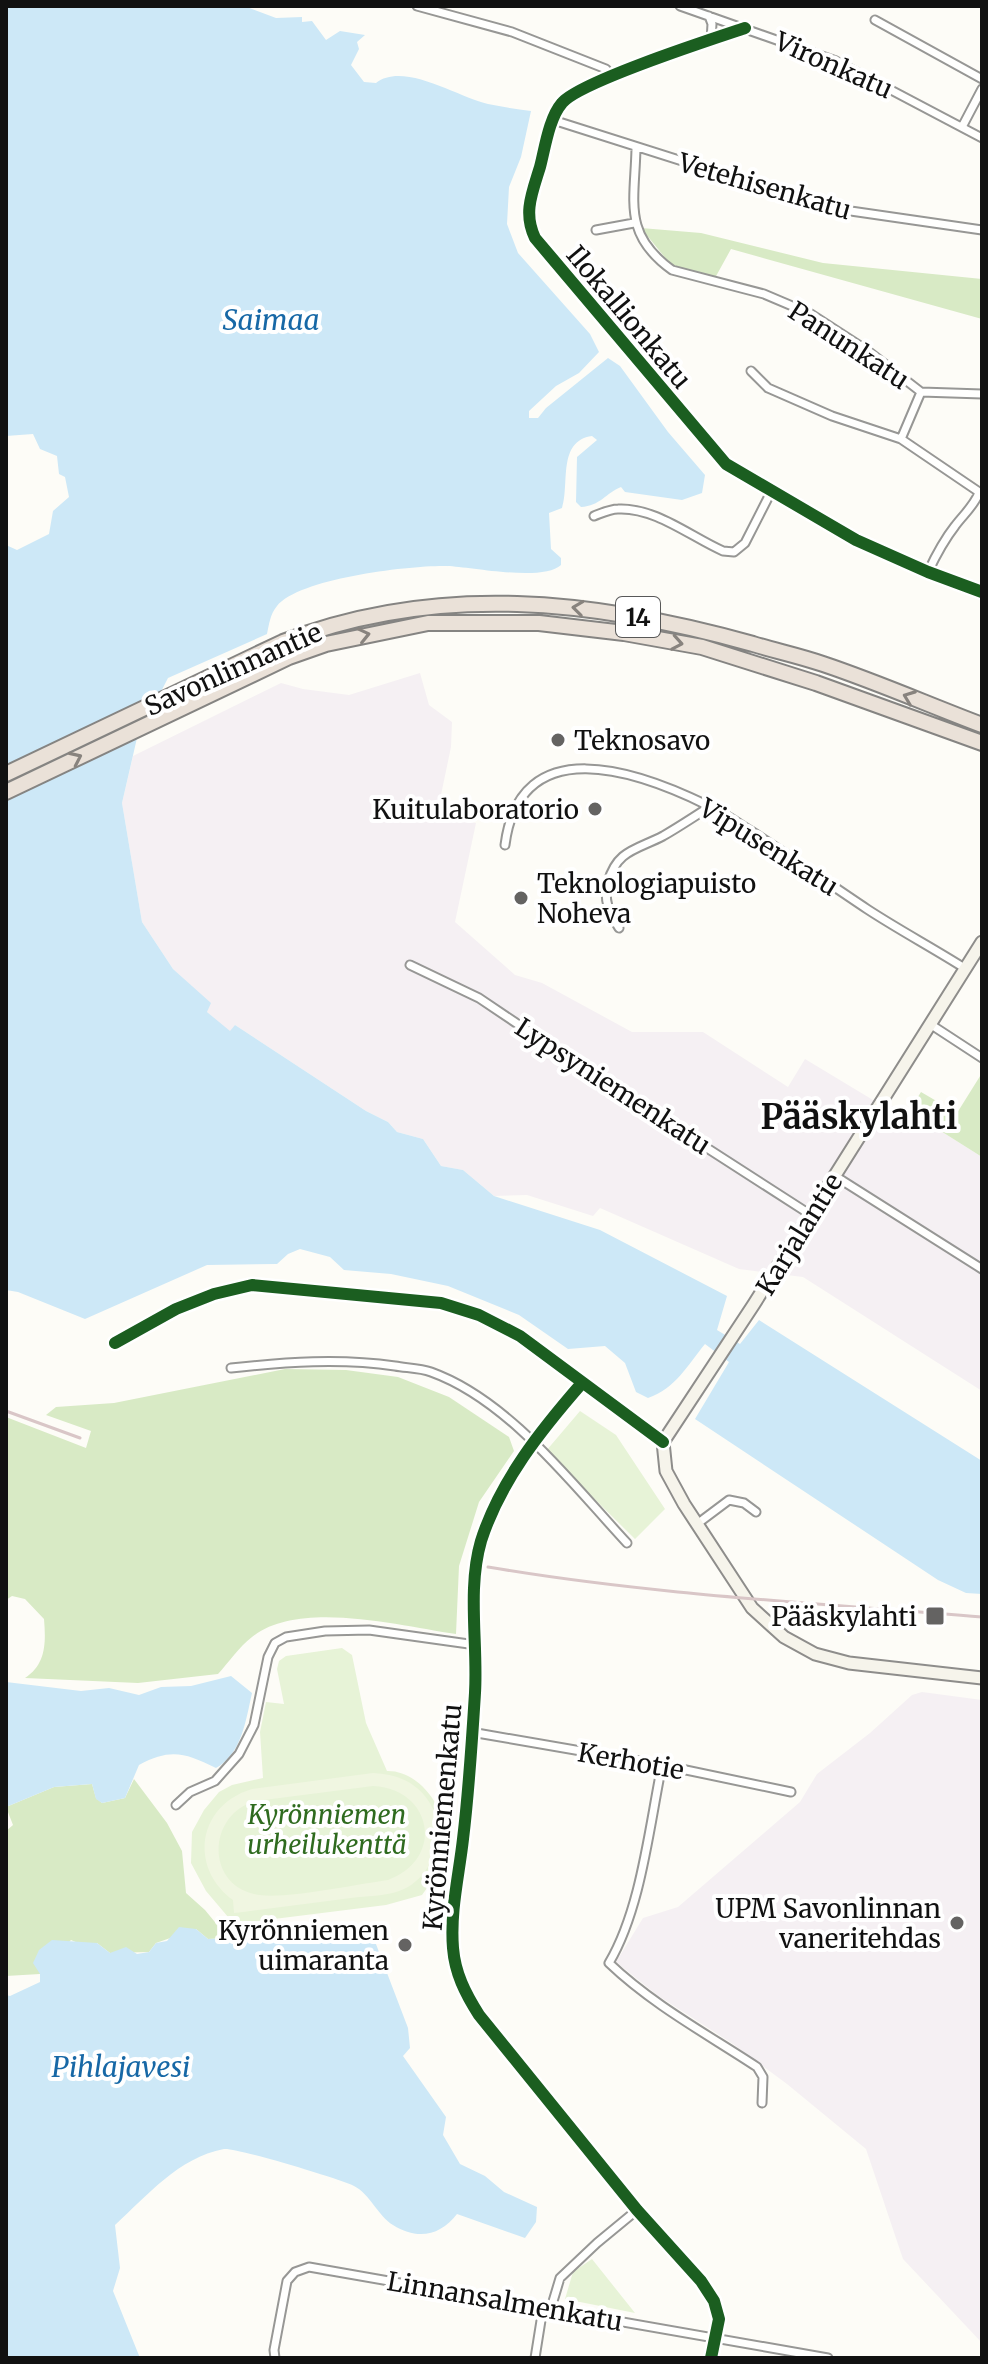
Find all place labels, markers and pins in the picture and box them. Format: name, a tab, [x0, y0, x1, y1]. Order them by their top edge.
place label: Teknosavo	[574, 724, 710, 757]
marker: Teknosavo	[549, 731, 567, 749]
place label: Kuitulaboratorio	[372, 793, 579, 826]
marker: Kuitulaboratorio	[586, 800, 604, 818]
place label: Teknologiapuisto Noheva	[537, 867, 756, 930]
marker: Teknologiapuisto Noheva	[512, 889, 530, 907]
place label: Pääskylahti	[771, 1600, 917, 1633]
marker: Pääskylahti	[924, 1605, 946, 1627]
place label: UPM Savonlinnan vaneritehdas	[715, 1892, 941, 1955]
place label: Kyrönniemen uimaranta	[218, 1914, 389, 1977]
marker: UPM Savonlinnan vaneritehdas	[948, 1914, 966, 1932]
marker: Kyrönniemen uimaranta	[396, 1936, 414, 1954]

